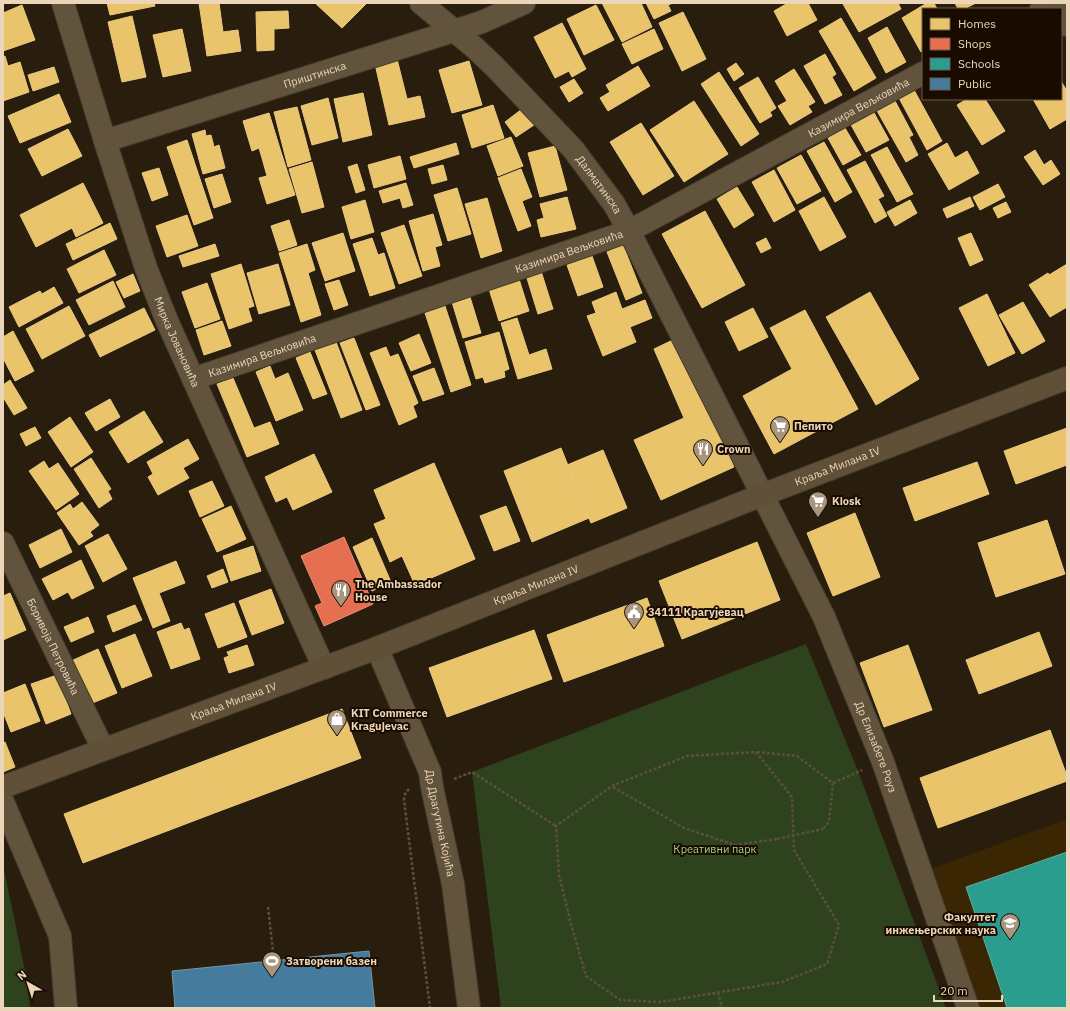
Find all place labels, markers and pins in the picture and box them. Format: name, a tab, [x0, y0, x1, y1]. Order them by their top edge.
supermarket icon: Пепито	[769, 415, 791, 443]
place label: Пепито	[794, 419, 833, 433]
restaurant icon: Crown	[692, 438, 714, 466]
place label: Crown	[717, 442, 750, 456]
supermarket icon: Kiosk	[807, 490, 829, 518]
place label: Kiosk	[832, 494, 862, 508]
place label: The Ambassador House	[355, 577, 442, 604]
restaurant icon: The Ambassador House	[330, 579, 352, 607]
public building icon: 34111 Крагујевац	[623, 601, 645, 629]
place label: 34111 Крагујевац	[648, 605, 744, 619]
place label: KIT Commerce Kragujevac	[351, 706, 428, 733]
shop icon: KIT Commerce Kragujevac	[326, 708, 348, 736]
place label: Факултет инжењерских наука	[885, 910, 997, 937]
school or university icon: Факултет инжењерских наука	[999, 912, 1021, 940]
sports icon: Затворени базен	[261, 950, 283, 978]
place label: Затворени базен	[286, 954, 377, 968]

